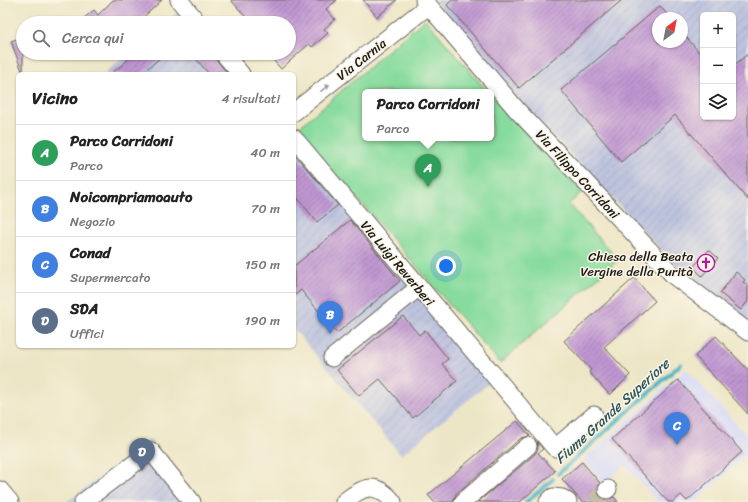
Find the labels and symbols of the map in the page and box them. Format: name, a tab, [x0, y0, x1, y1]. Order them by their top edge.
north arrow	[652, 12, 688, 48]
street label: Via Carnia	[331, 32, 392, 86]
one-way arrow	[319, 83, 330, 92]
street label: Via Filippo Corridoni	[530, 124, 626, 225]
pin: A	[415, 154, 441, 187]
street label: Via Luigi Reverberi	[355, 215, 441, 312]
place label: Chiesa della Beata Vergine della Purità	[581, 245, 693, 283]
church icon: Chiesa della Beata Vergine della Purità	[696, 253, 716, 273]
your location	[436, 256, 456, 276]
pin: B	[317, 301, 343, 334]
water label: Fiume Grande Superiore	[549, 351, 677, 470]
pin: C	[664, 412, 690, 445]
pin: D	[129, 438, 155, 471]

